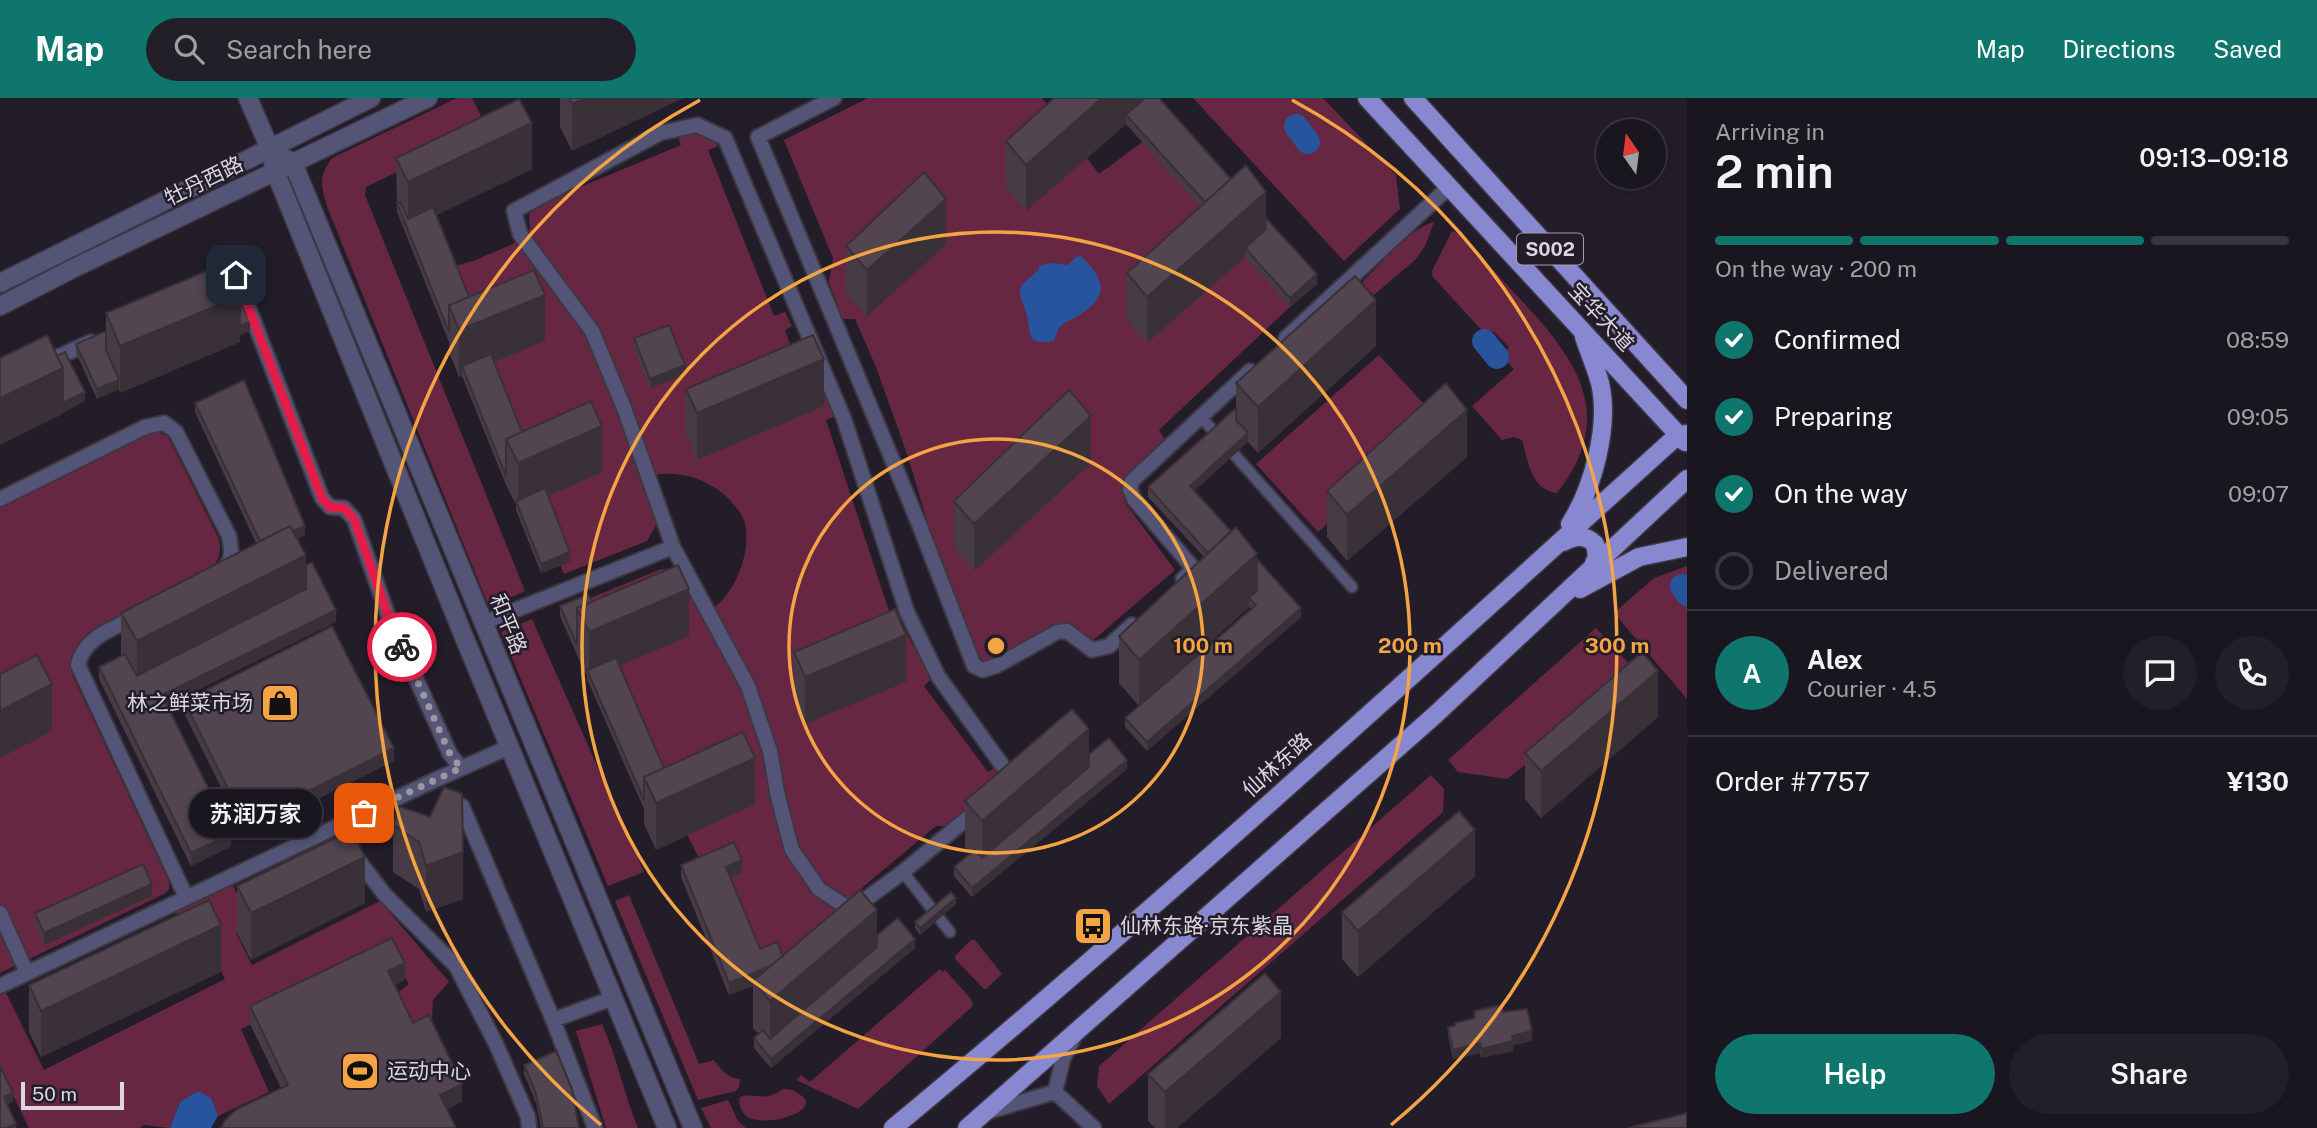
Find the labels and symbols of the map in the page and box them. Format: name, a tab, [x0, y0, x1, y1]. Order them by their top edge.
north arrow	[1596, 119, 1666, 189]
street label: 牡丹西路	[161, 151, 247, 210]
road number: S002	[1517, 234, 1583, 265]
pin	[206, 245, 266, 305]
street label: 宝华大道	[1564, 277, 1639, 356]
street label: 和平路	[485, 590, 532, 658]
courier	[367, 612, 437, 682]
text: 100 m	[1173, 633, 1233, 658]
text: 200 m	[1378, 633, 1442, 658]
text: 300 m	[1585, 633, 1649, 658]
centre of rings	[984, 634, 1008, 658]
shop icon: 林之鲜菜市场	[259, 682, 301, 724]
place label: 林之鲜菜市场	[127, 690, 253, 715]
street label: 仙林东路	[1237, 727, 1316, 802]
pin	[334, 783, 394, 843]
callout: 苏润万家	[189, 788, 322, 838]
bus stop icon: 仙林东路·京东紫晶	[1072, 905, 1114, 947]
place label: 仙林东路·京东紫晶	[1120, 913, 1293, 938]
sports icon: 运动中心	[339, 1050, 381, 1092]
place label: 运动中心	[387, 1058, 471, 1083]
scale bar	[21, 1079, 124, 1111]

